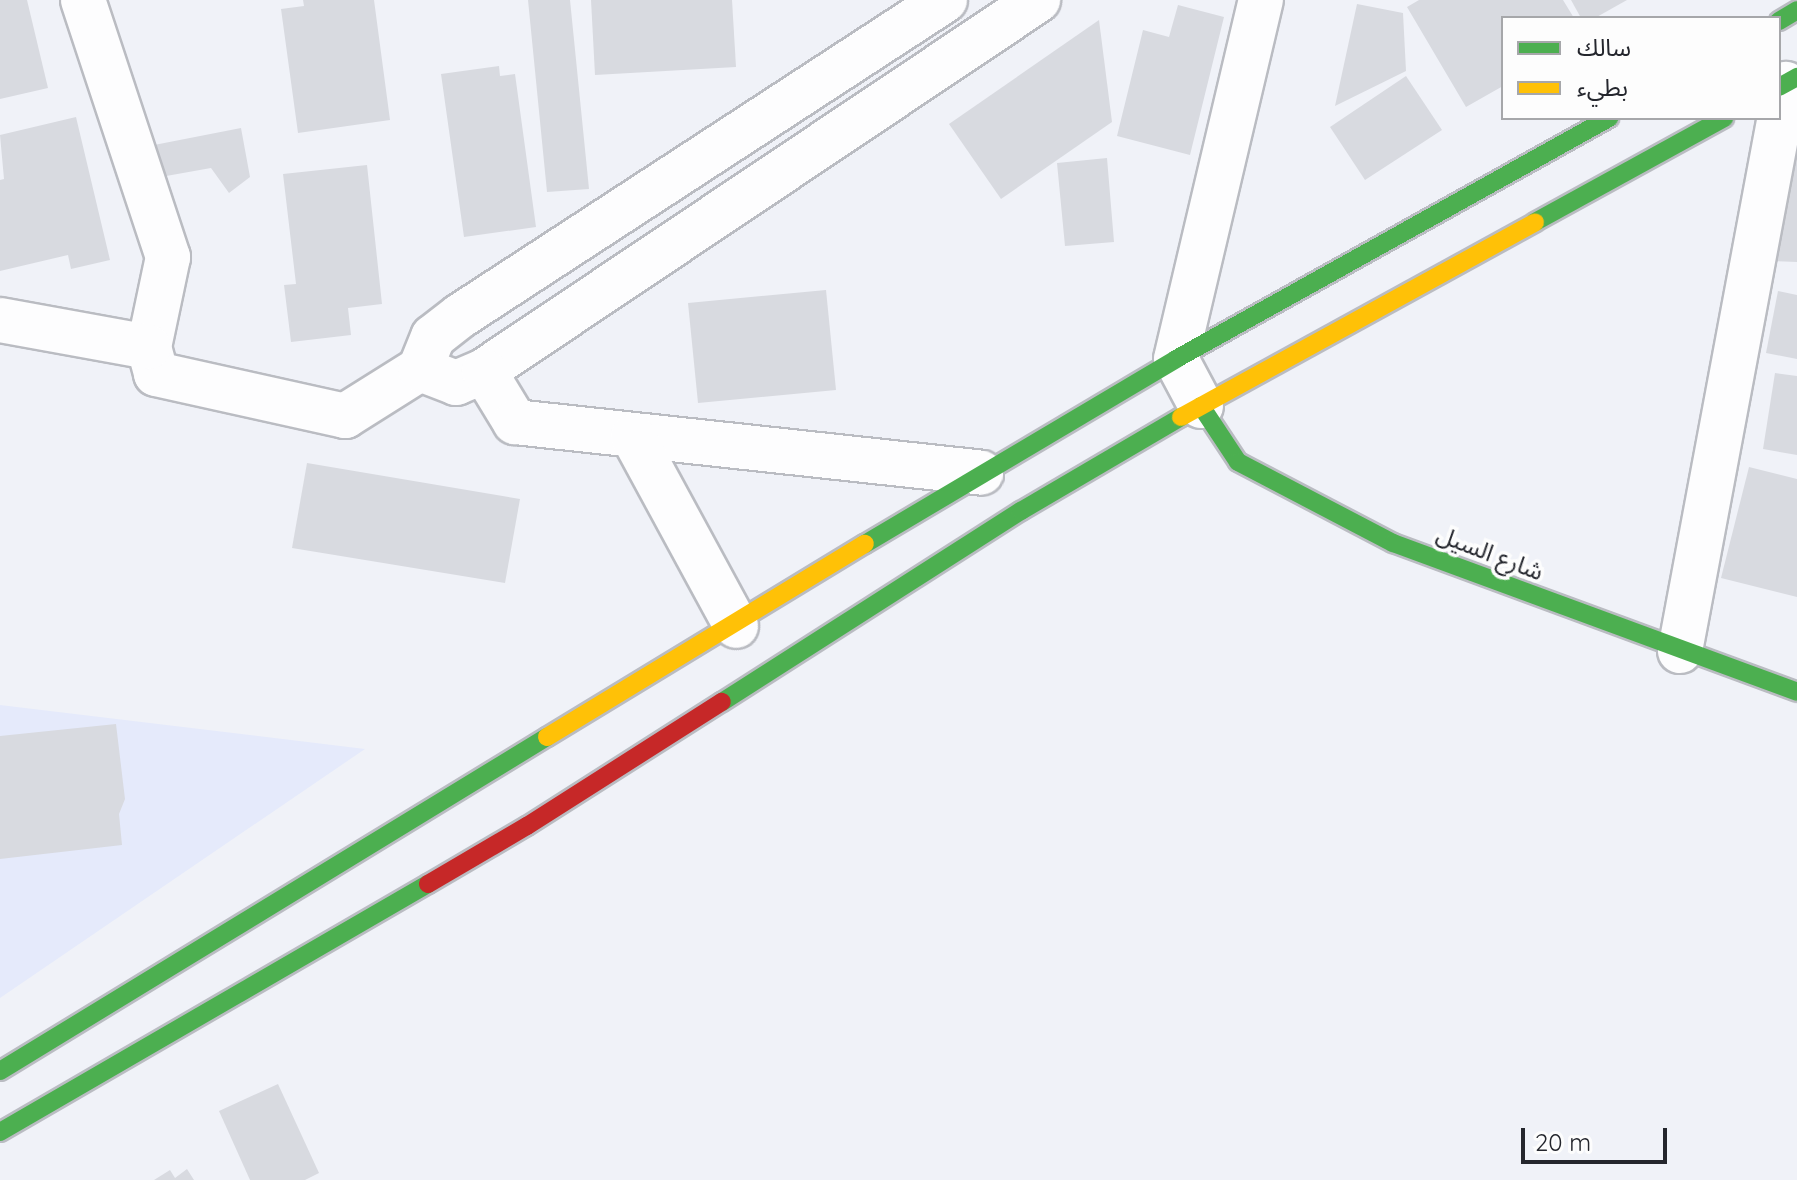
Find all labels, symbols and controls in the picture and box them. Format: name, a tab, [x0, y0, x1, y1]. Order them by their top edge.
legend	[1501, 16, 1781, 120]
text: سالك	[1577, 32, 1631, 62]
text: بطيء	[1577, 72, 1628, 102]
street label: شارع السيل	[1432, 519, 1548, 587]
scale bar	[1525, 1112, 1671, 1162]
text: 20 m	[1535, 1127, 1591, 1157]

